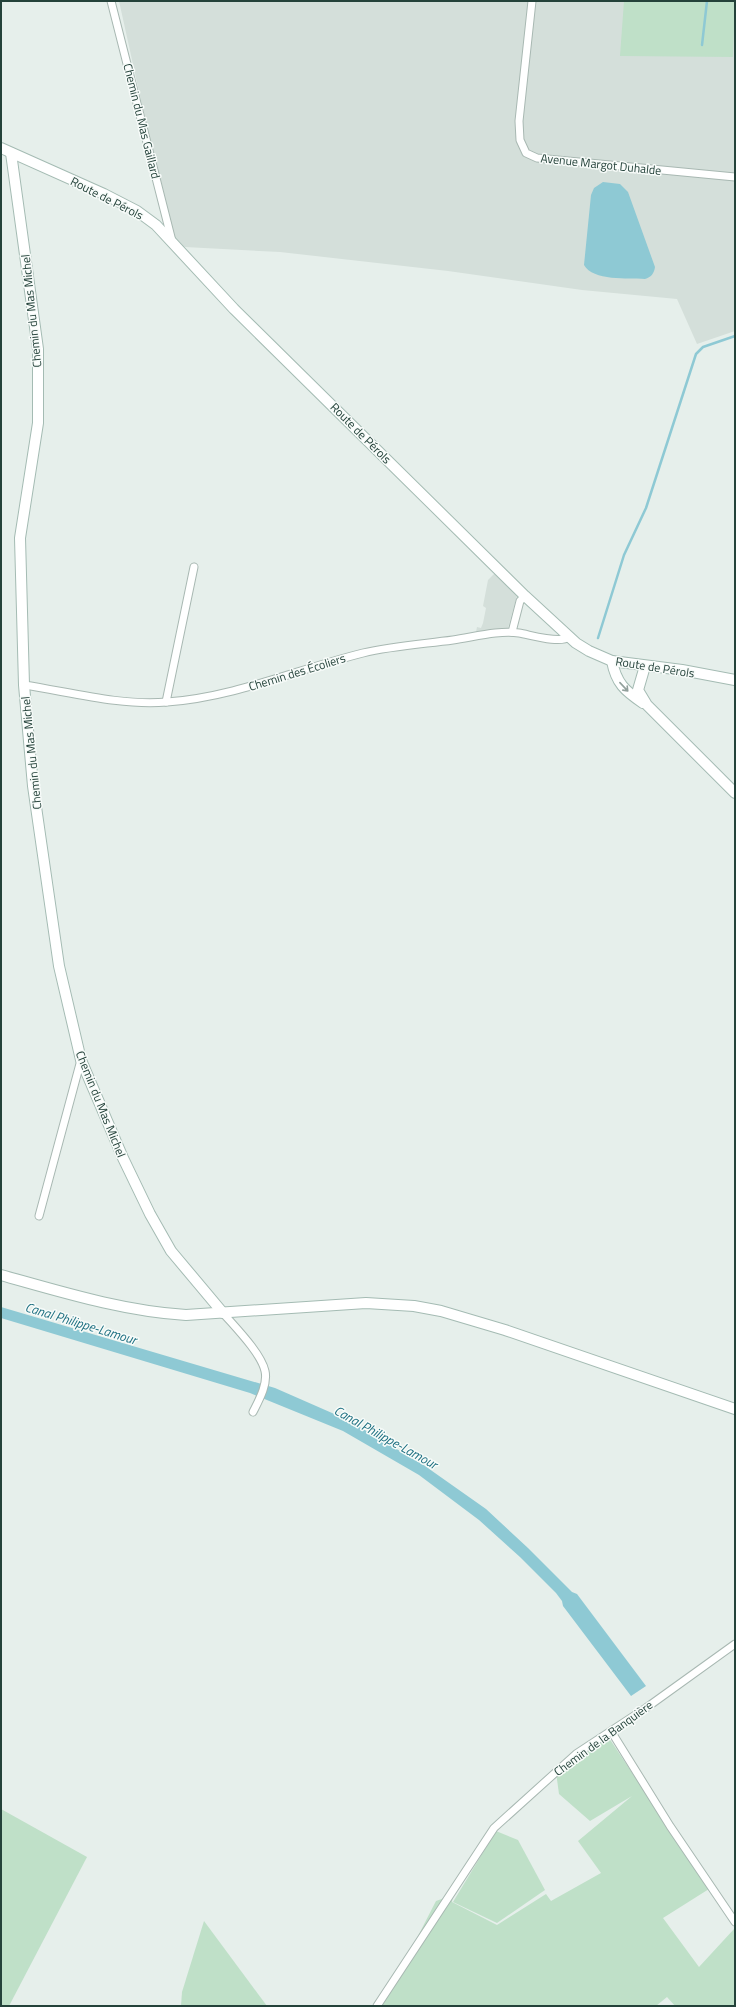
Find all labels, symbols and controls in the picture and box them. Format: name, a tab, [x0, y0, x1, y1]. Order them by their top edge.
street label: Chemin du Mas Gaillard	[118, 61, 166, 181]
street label: Avenue Margot Duhalde	[540, 148, 662, 180]
street label: Route de Pérols	[67, 171, 147, 225]
street label: Chemin du Mas Michel	[16, 253, 46, 369]
street label: Route de Pérols	[326, 398, 396, 468]
street label: Chemin des Écoliers	[246, 648, 348, 696]
street label: Route de Pérols	[614, 651, 696, 683]
one-way arrow	[619, 682, 628, 692]
street label: Chemin du Mas Michel	[16, 695, 46, 811]
street label: Chemin du Mas Michel	[71, 1048, 131, 1160]
water label: Canal Philippe-Lamour	[23, 1297, 141, 1350]
water label: Canal Philippe-Lamour	[331, 1400, 443, 1475]
street label: Chemin de la Banquière	[549, 1695, 657, 1781]

